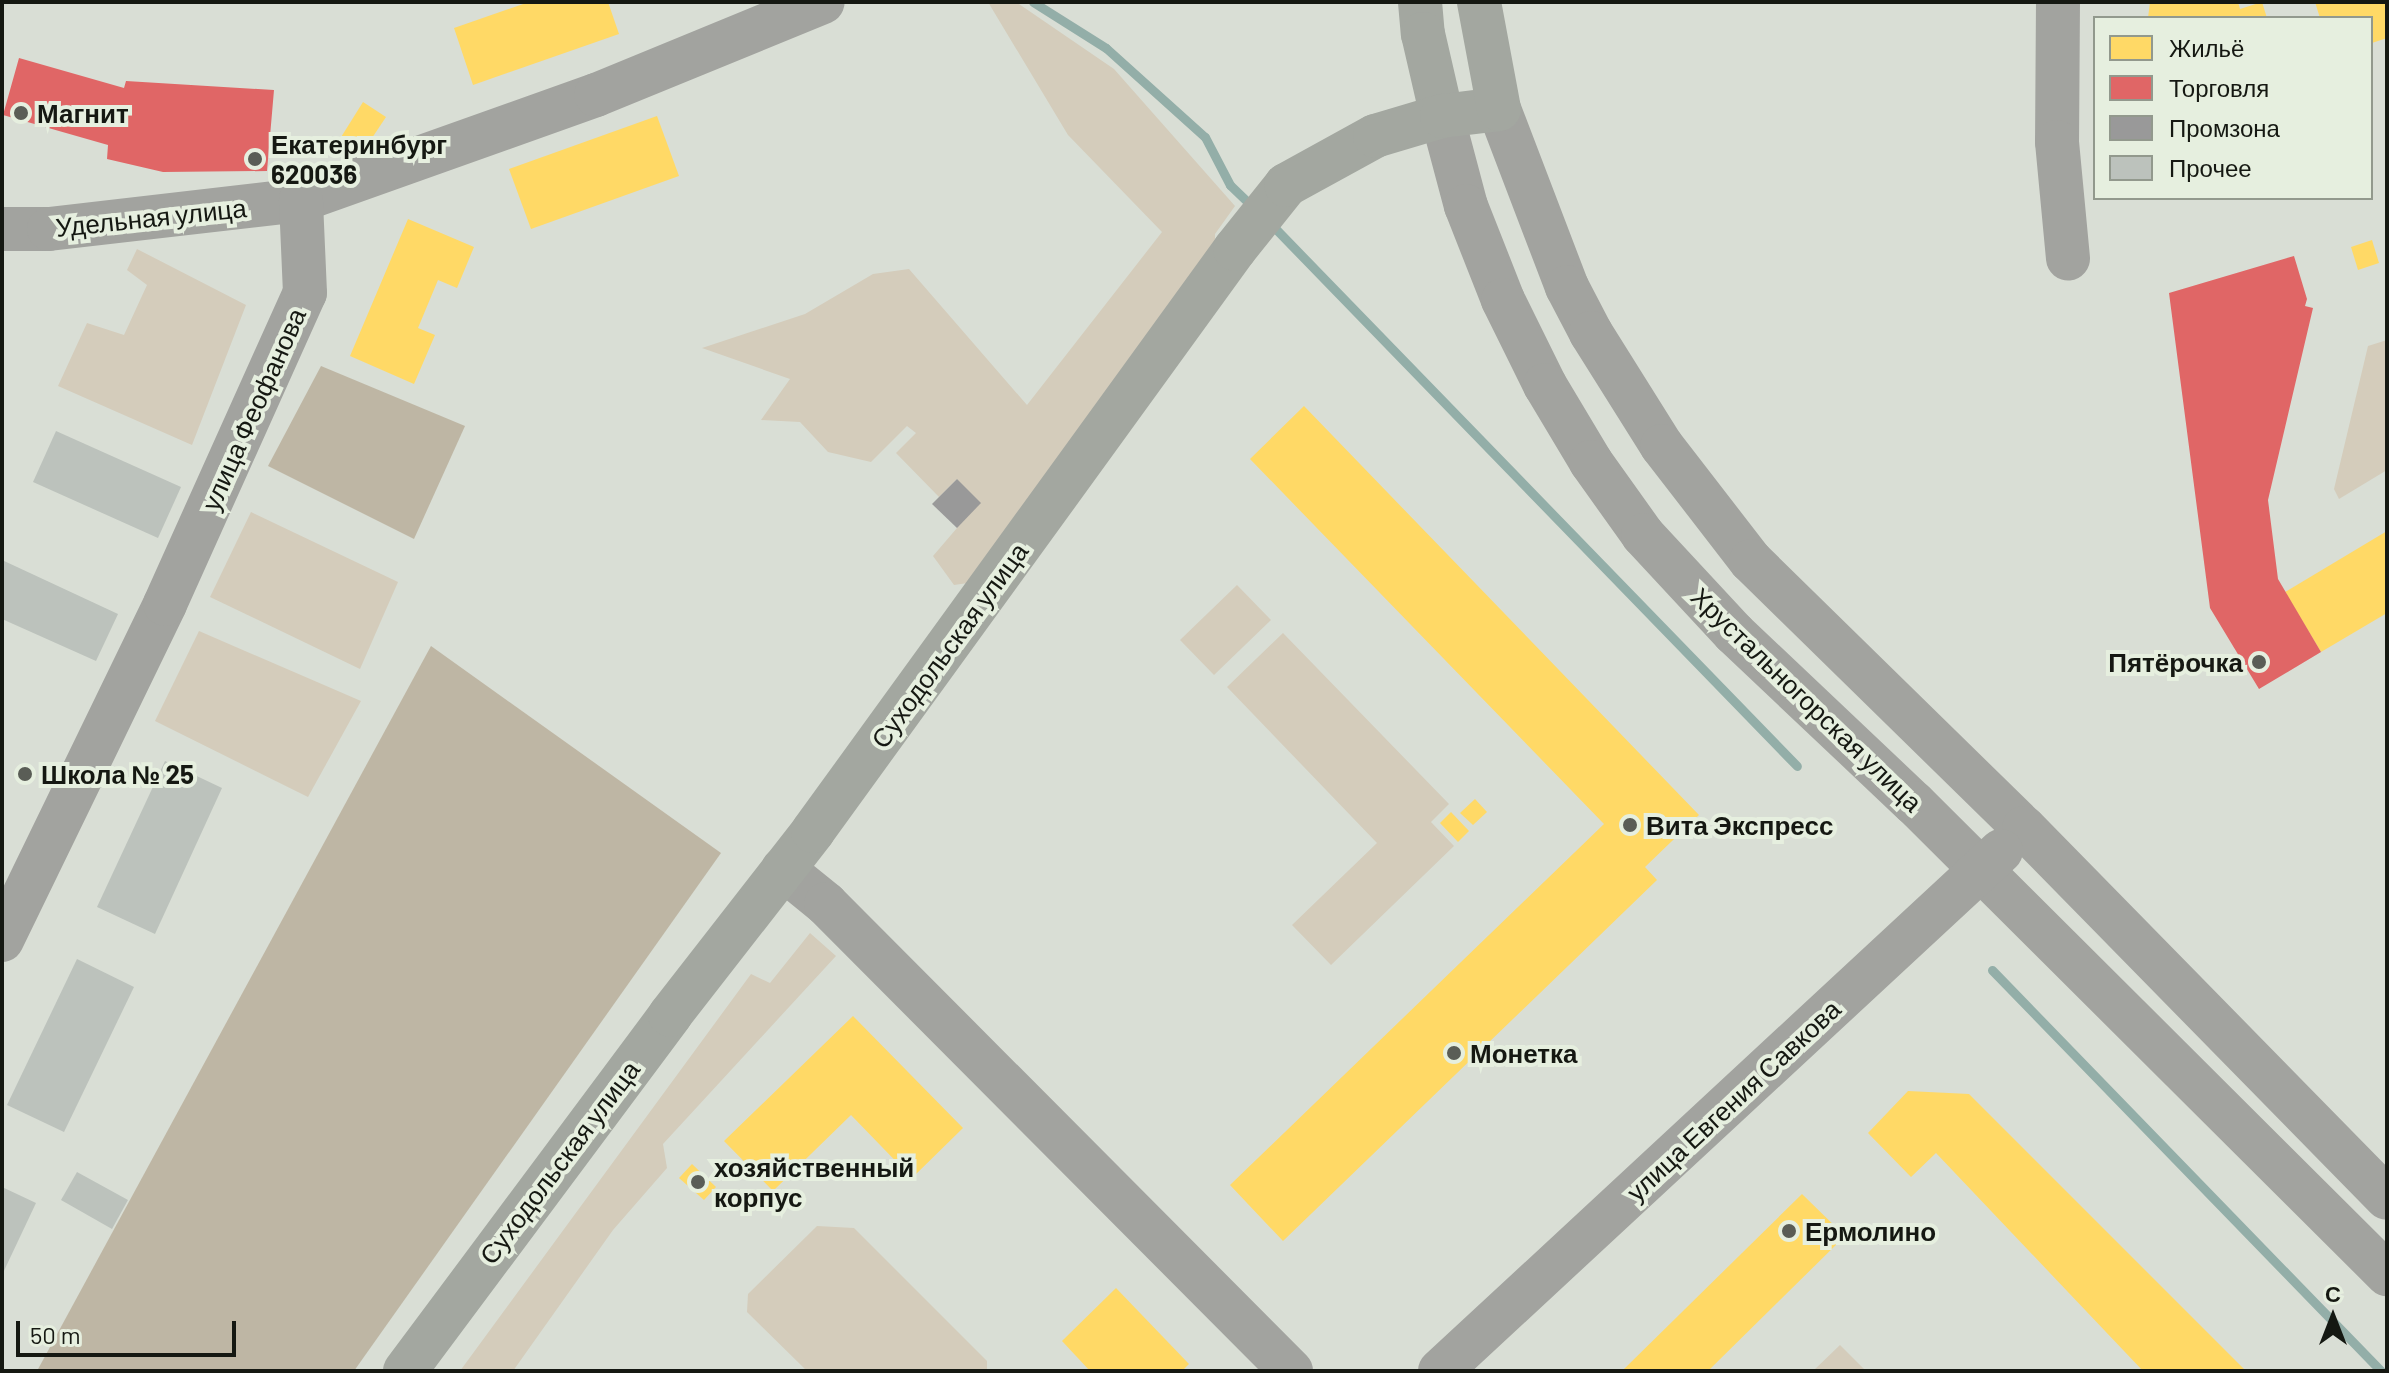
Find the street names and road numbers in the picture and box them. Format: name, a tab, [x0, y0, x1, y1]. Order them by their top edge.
street label: Удельная улица	[54, 191, 248, 243]
street label: улица Феофанова	[194, 303, 312, 515]
street label: Суходольская улица	[864, 536, 1034, 754]
street label: Хрустальногорская улица	[1685, 581, 1929, 817]
street label: улица Евгения Савкова	[1620, 993, 1846, 1207]
street label: Суходольская улица	[472, 1054, 646, 1270]

